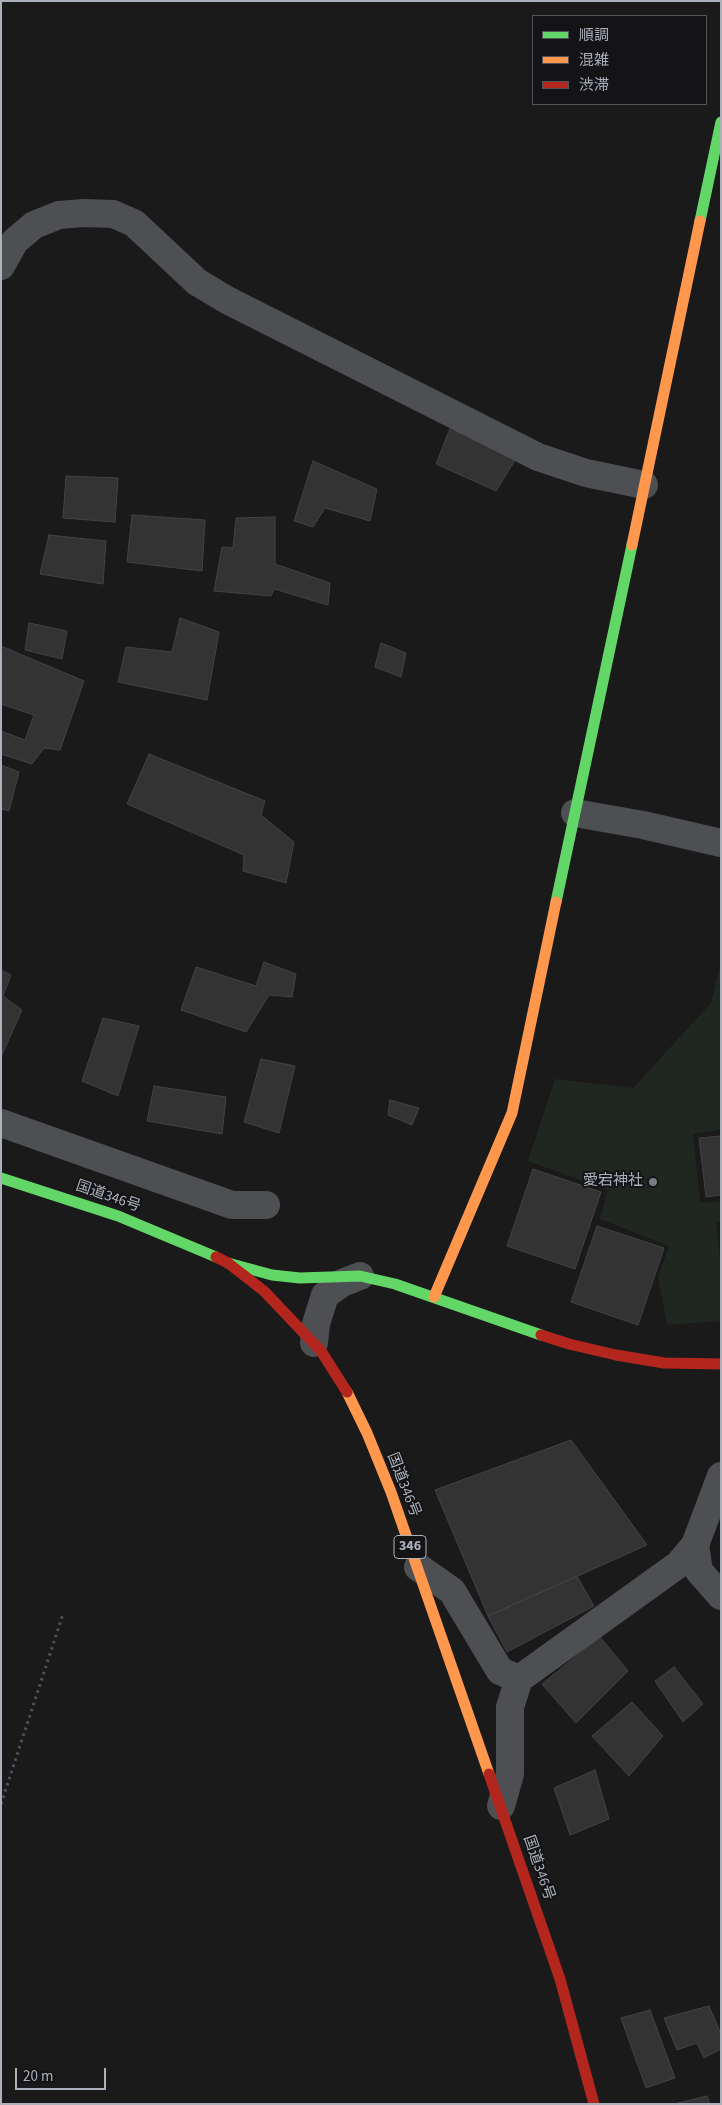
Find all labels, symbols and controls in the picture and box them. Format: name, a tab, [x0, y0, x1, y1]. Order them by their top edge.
legend	[532, 15, 707, 105]
text: 順調	[579, 25, 609, 46]
text: 混雑	[579, 50, 609, 71]
text: 渋滞	[579, 75, 609, 96]
place label: 愛宕神社	[583, 1173, 643, 1191]
marker: 愛宕神社	[647, 1176, 659, 1188]
street label: 国道346号	[73, 1178, 143, 1216]
street label: 国道346号	[383, 1450, 423, 1520]
road number: 346	[394, 1535, 426, 1558]
street label: 国道346号	[519, 1833, 557, 1903]
scale bar	[18, 2058, 109, 2090]
text: 20 m	[23, 2066, 53, 2087]

